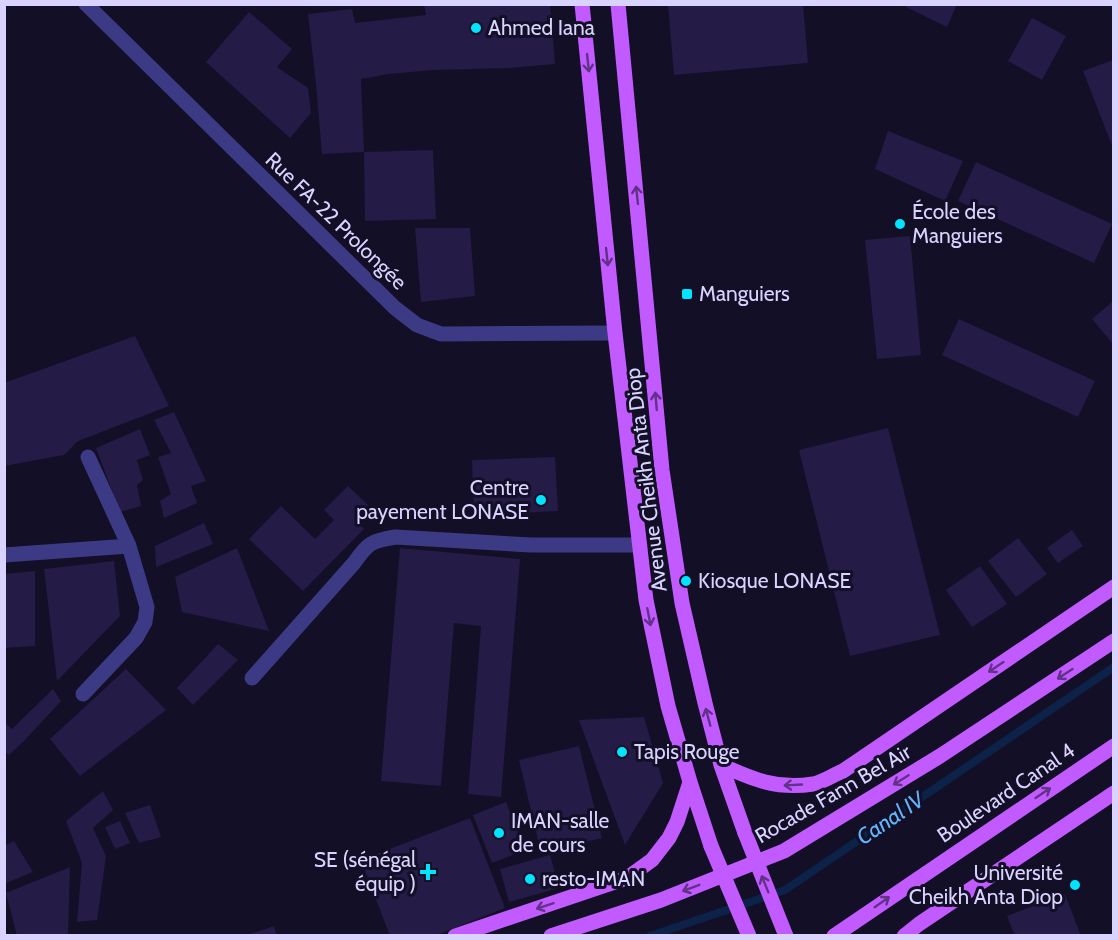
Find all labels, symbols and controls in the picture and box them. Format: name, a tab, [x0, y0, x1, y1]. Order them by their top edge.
place label: Ahmed Iana	[488, 15, 595, 40]
marker: Ahmed Iana	[469, 21, 483, 35]
one-way arrow	[583, 52, 594, 72]
street label: Rue FA-22 Prolongée	[260, 147, 412, 295]
one-way arrow	[631, 186, 642, 206]
place label: École des Manguiers	[912, 199, 1003, 248]
marker: École des Manguiers	[893, 217, 907, 231]
one-way arrow	[602, 246, 613, 266]
place label: Manguiers	[699, 281, 790, 306]
marker: Manguiers	[680, 287, 694, 301]
street label: Avenue Cheikh Anta Diop	[619, 367, 672, 594]
one-way arrow	[650, 391, 661, 411]
place label: Centre payement LONASE	[356, 475, 529, 524]
marker: Centre payement LONASE	[534, 493, 548, 507]
place label: Kiosque LONASE	[698, 568, 851, 593]
marker: Kiosque LONASE	[679, 574, 693, 588]
one-way arrow	[644, 607, 655, 627]
one-way arrow	[988, 661, 1004, 673]
one-way arrow	[1056, 667, 1073, 680]
one-way arrow	[702, 708, 714, 727]
street label: Boulevard Canal 4	[932, 737, 1079, 848]
place label: Tapis Rouge	[634, 739, 740, 764]
street label: Rocade Fann Bel Air	[750, 739, 915, 848]
marker: Tapis Rouge	[615, 745, 629, 759]
one-way arrow	[893, 774, 910, 786]
one-way arrow	[784, 779, 804, 790]
water label: Canal IV	[851, 785, 931, 851]
one-way arrow	[1035, 787, 1051, 799]
place label: IMAN-salle de cours	[511, 808, 610, 857]
marker: IMAN-salle de cours	[492, 826, 506, 840]
place label: SE (sénégal équip )	[314, 847, 416, 896]
place label: Université Cheikh Anta Diop	[909, 860, 1063, 909]
marker: SE (sénégal équip )	[421, 865, 435, 879]
place label: resto-IMAN	[542, 866, 645, 891]
marker: resto-IMAN	[523, 872, 537, 886]
one-way arrow	[759, 875, 770, 894]
marker: Université Cheikh Anta Diop	[1068, 878, 1082, 892]
one-way arrow	[682, 883, 701, 894]
one-way arrow	[873, 896, 889, 908]
one-way arrow	[536, 901, 555, 912]

